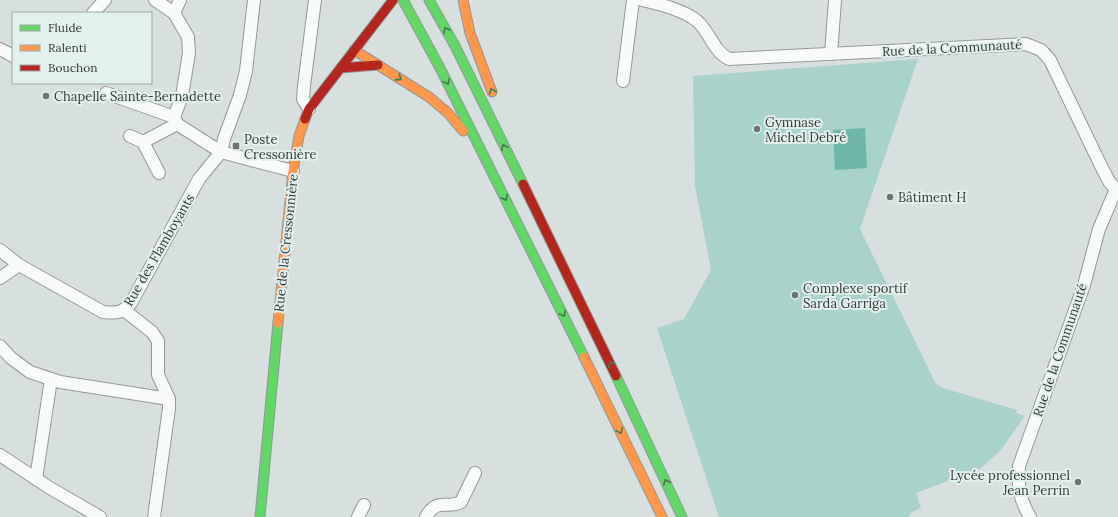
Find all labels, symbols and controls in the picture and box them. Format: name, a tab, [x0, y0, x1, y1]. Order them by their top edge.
legend	[12, 12, 152, 84]
text: Fluide	[48, 20, 83, 35]
one-way arrow	[444, 27, 451, 34]
street label: Rue de la Communauté	[881, 36, 1023, 60]
text: Ralenti	[48, 40, 87, 55]
text: Bouchon	[48, 60, 98, 75]
one-way arrow	[395, 73, 402, 81]
one-way arrow	[442, 77, 449, 85]
one-way arrow	[488, 87, 496, 94]
place label: Chapelle Sainte-Bernadette	[54, 88, 221, 105]
marker: Chapelle Sainte-Bernadette	[41, 91, 51, 101]
place label: Gymnase Michel Debré	[765, 114, 846, 146]
marker: Gymnase Michel Debré	[752, 124, 762, 134]
place label: Poste Cressonière	[244, 131, 317, 163]
marker: Poste Cressonière	[231, 141, 241, 151]
one-way arrow	[501, 143, 509, 151]
street label: Rue de la Cressonnière	[270, 173, 302, 313]
place label: Bâtiment H	[898, 189, 966, 206]
street label: Rue des Flamboyants	[120, 191, 198, 309]
marker: Bâtiment H	[885, 192, 895, 202]
one-way arrow	[500, 194, 508, 201]
place label: Complexe sportif Sarda Garriga	[803, 280, 909, 312]
street label: Rue de la Communauté	[1029, 281, 1091, 419]
marker: Complexe sportif Sarda Garriga	[790, 290, 800, 300]
one-way arrow	[558, 310, 566, 317]
one-way arrow	[607, 361, 615, 368]
one-way arrow	[615, 427, 623, 434]
place label: Lycée professionnel Jean Perrin	[950, 467, 1070, 499]
marker: Lycée professionnel Jean Perrin	[1073, 477, 1083, 487]
one-way arrow	[663, 478, 671, 486]

